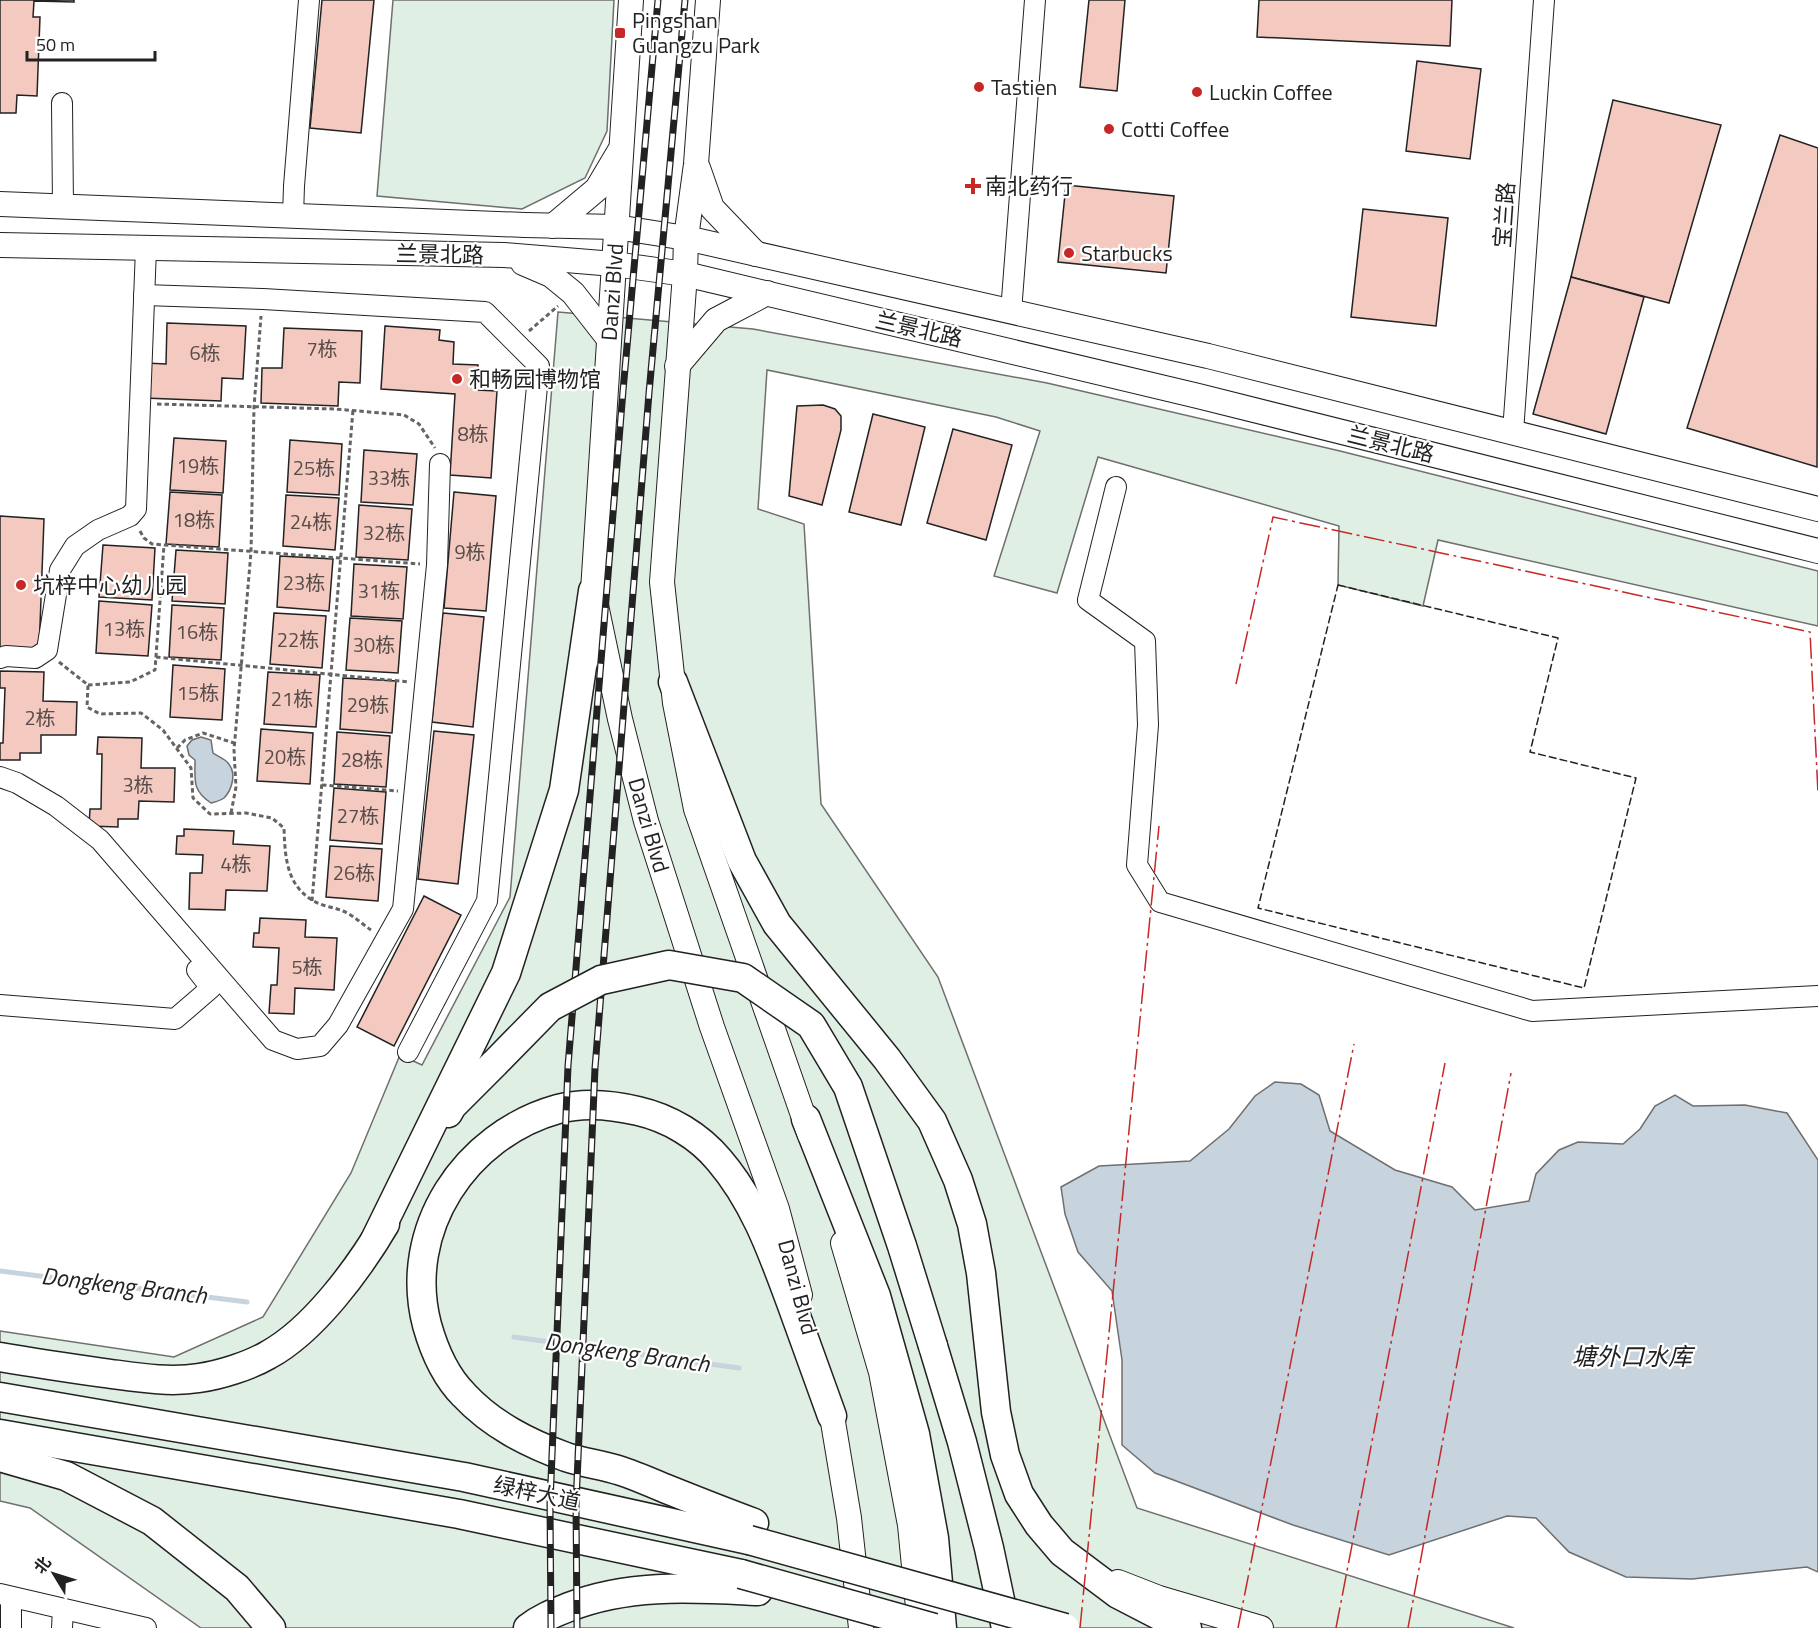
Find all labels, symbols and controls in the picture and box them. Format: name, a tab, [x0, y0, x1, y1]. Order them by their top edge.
place label: Pingshan Guangzu Park	[632, 3, 760, 62]
scale bar	[27, 24, 154, 62]
marker: Pingshan Guangzu Park	[613, 26, 627, 40]
text: 50 m	[36, 31, 75, 58]
place label: Tastien	[991, 70, 1057, 104]
place label: Luckin Coffee	[1209, 75, 1333, 109]
marker: Tastien	[972, 80, 986, 94]
marker: Luckin Coffee	[1190, 85, 1204, 99]
place label: Cotti Coffee	[1121, 112, 1229, 146]
marker: Cotti Coffee	[1102, 122, 1116, 136]
place label: 南北药行	[985, 169, 1073, 203]
marker: 南北药行	[966, 179, 980, 193]
street label: 宝兰路	[1485, 181, 1523, 249]
street label: 兰景北路	[396, 236, 484, 272]
place label: Starbucks	[1081, 236, 1173, 270]
street label: Danzi Blvd	[592, 242, 632, 342]
marker: Starbucks	[1062, 246, 1076, 260]
street label: 兰景北路	[872, 303, 966, 355]
house number: 7栋	[306, 333, 338, 364]
house number: 6栋	[189, 337, 221, 368]
place label: 和畅园博物馆	[469, 362, 601, 396]
marker: 和畅园博物馆	[450, 372, 464, 386]
street label: 兰景北路	[1344, 417, 1438, 471]
house number: 8栋	[457, 418, 489, 449]
house number: 19栋	[177, 450, 219, 481]
house number: 25栋	[293, 452, 335, 483]
house number: 33栋	[368, 462, 410, 493]
house number: 18栋	[173, 504, 215, 535]
house number: 24栋	[290, 506, 332, 537]
house number: 32栋	[363, 517, 405, 548]
house number: 9栋	[454, 536, 486, 567]
house number: 23栋	[283, 567, 325, 598]
place label: 坑梓中心幼儿园	[33, 568, 187, 602]
house number: 31栋	[358, 575, 400, 606]
marker: 坑梓中心幼儿园	[14, 578, 28, 592]
house number: 13栋	[103, 613, 145, 644]
house number: 16栋	[176, 616, 218, 647]
house number: 22栋	[277, 624, 319, 655]
house number: 30栋	[353, 629, 395, 660]
house number: 15栋	[177, 677, 219, 708]
house number: 21栋	[271, 683, 313, 714]
house number: 29栋	[347, 689, 389, 720]
house number: 2栋	[24, 702, 56, 733]
house number: 20栋	[264, 741, 306, 772]
house number: 28栋	[341, 744, 383, 775]
house number: 3栋	[122, 769, 154, 800]
street label: Danzi Blvd	[619, 774, 679, 876]
house number: 27栋	[337, 800, 379, 831]
house number: 4栋	[220, 848, 252, 879]
house number: 26栋	[333, 857, 375, 888]
house number: 5栋	[291, 951, 323, 982]
street label: Danzi Blvd	[769, 1236, 827, 1338]
water label: Dongkeng Branch	[39, 1257, 210, 1313]
water label: Dongkeng Branch	[542, 1323, 713, 1382]
water label: 塘外口水库	[1572, 1338, 1696, 1374]
street label: 绿梓大道	[490, 1467, 584, 1519]
north arrow	[24, 1544, 84, 1604]
text: 北	[28, 1551, 57, 1578]

